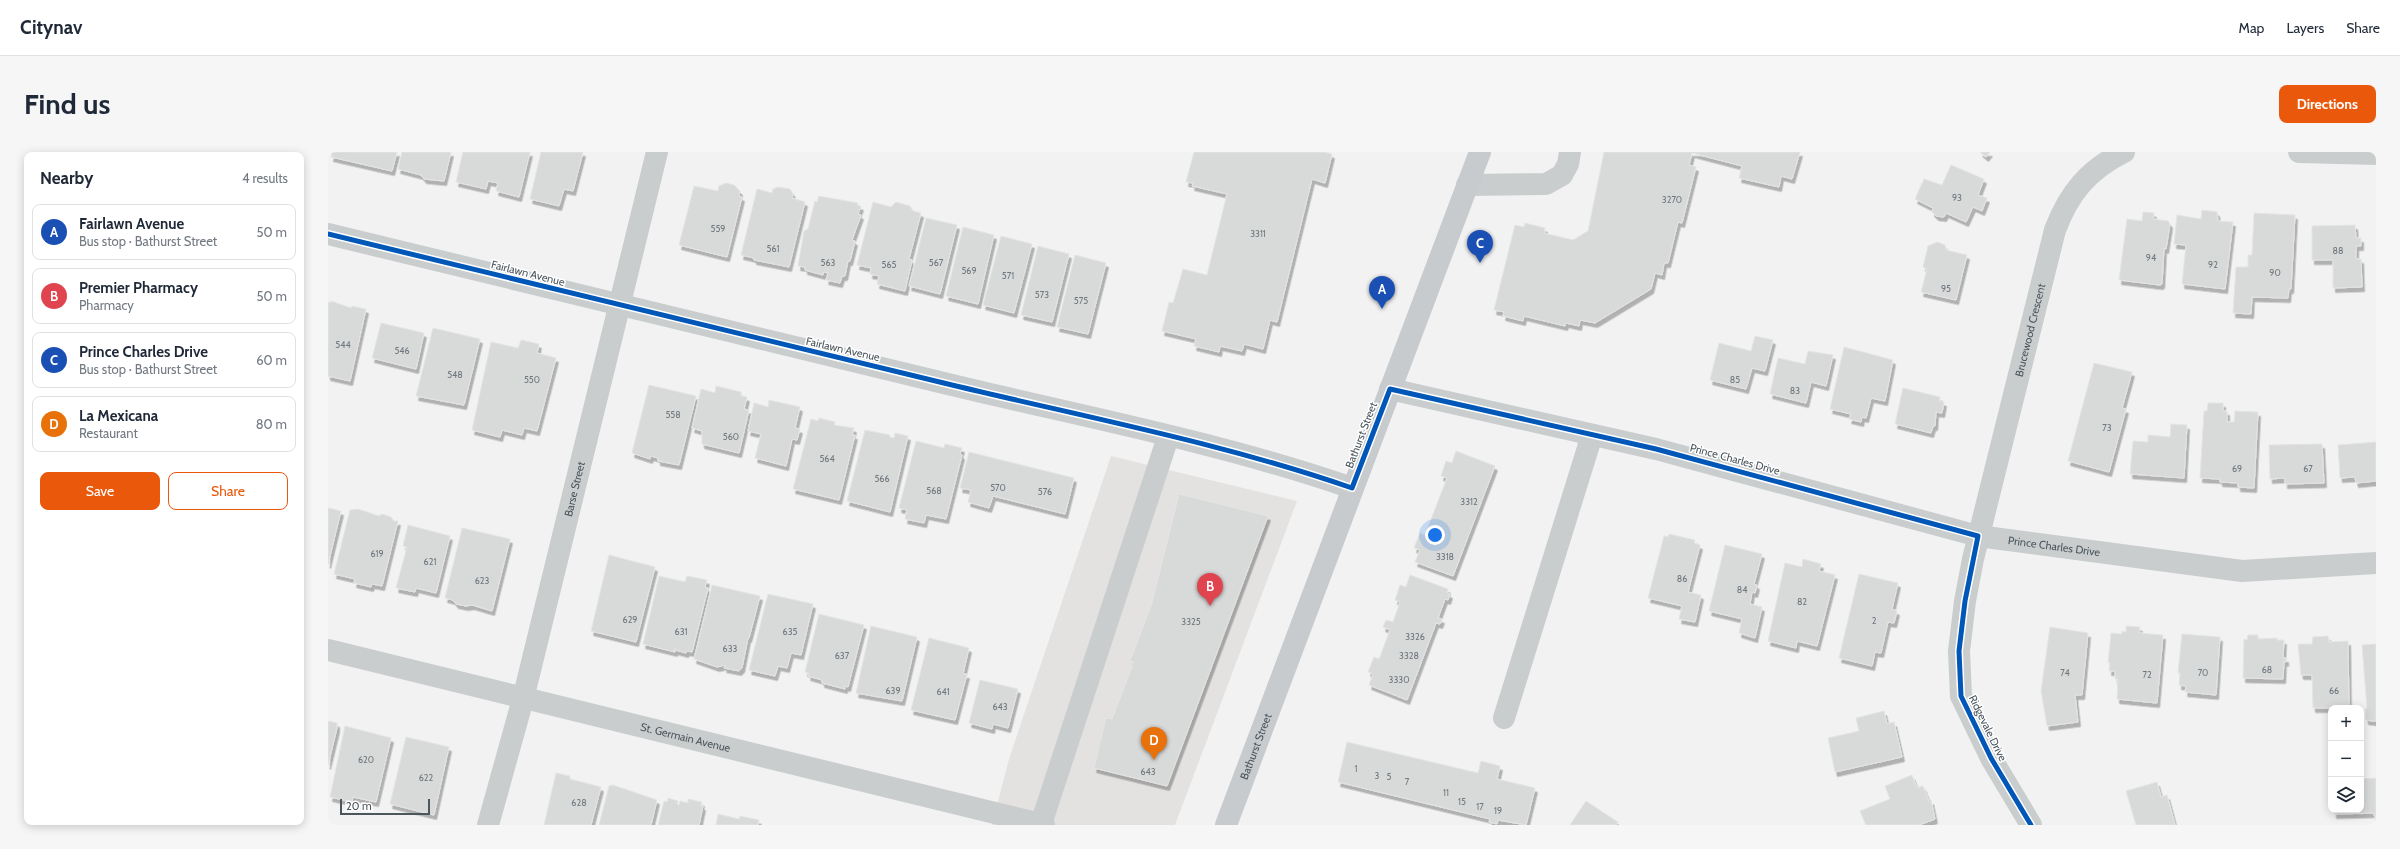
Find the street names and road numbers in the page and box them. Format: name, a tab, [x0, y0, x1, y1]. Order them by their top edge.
street label: Fairlawn Avenue	[490, 257, 567, 289]
street label: Brucewood Crescent	[2012, 282, 2048, 378]
street label: Fairlawn Avenue	[805, 334, 882, 364]
street label: Bathurst Street	[1342, 400, 1380, 470]
street label: Prince Charles Drive	[1688, 440, 1782, 478]
street label: Barse Street	[561, 460, 588, 518]
street label: Prince Charles Drive	[2007, 533, 2101, 559]
street label: Ridgevale Drive	[1966, 693, 2010, 764]
street label: Bathurst Street	[1237, 711, 1275, 782]
street label: St. Germain Avenue	[639, 720, 732, 755]

